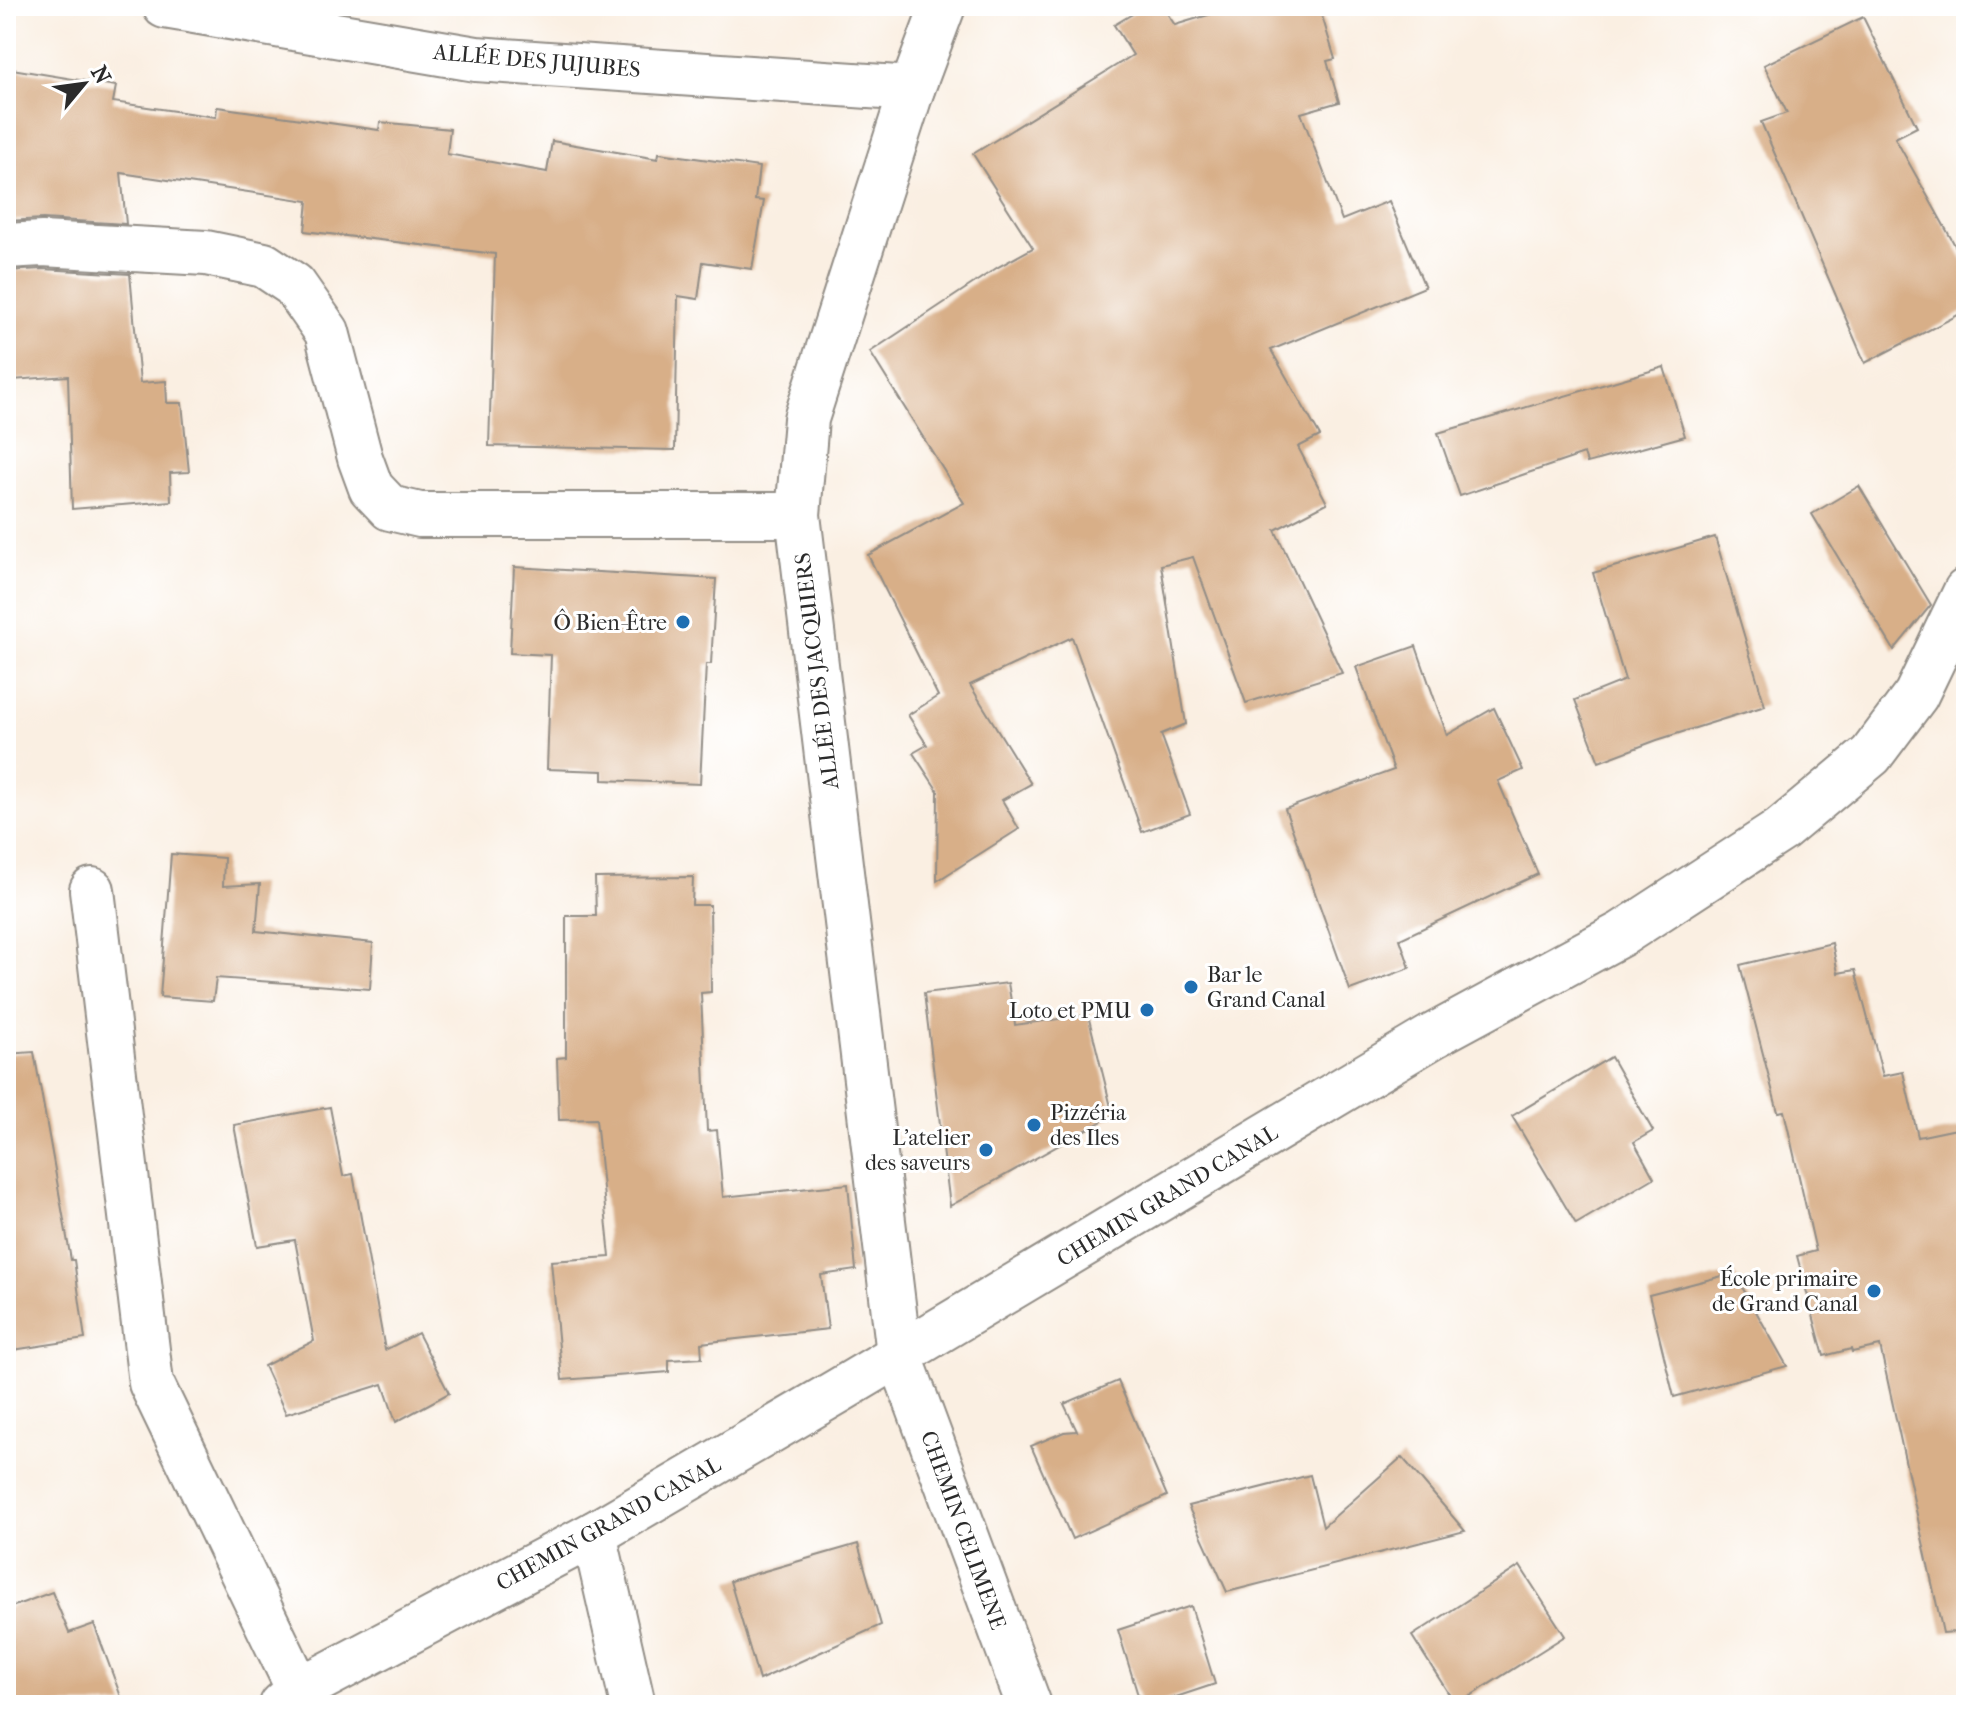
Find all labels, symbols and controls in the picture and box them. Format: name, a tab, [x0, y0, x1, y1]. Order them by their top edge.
street label: ALLÉE DES JUJUBES	[431, 38, 642, 83]
north arrow	[44, 44, 124, 124]
text: N	[85, 61, 116, 89]
street label: ALLÉE DES JACQUIERS	[789, 551, 845, 792]
place label: Ô Bien-Être	[553, 608, 667, 636]
marker: Ô Bien-Être	[674, 613, 692, 631]
place label: Bar le Grand Canal	[1207, 962, 1326, 1013]
marker: Bar le Grand Canal	[1182, 978, 1200, 996]
place label: Loto et PMU	[1009, 998, 1131, 1024]
marker: Loto et PMU	[1138, 1001, 1156, 1019]
place label: Pizzéria des Iles	[1050, 1100, 1127, 1151]
marker: Pizzéria des Iles	[1025, 1116, 1043, 1134]
street label: CHEMIN GRAND CANAL	[1053, 1119, 1283, 1272]
place label: L'atelier des saveurs	[865, 1125, 971, 1176]
marker: L'atelier des saveurs	[977, 1141, 995, 1159]
place label: École primaire de Grand Canal	[1712, 1265, 1858, 1317]
marker: École primaire de Grand Canal	[1865, 1282, 1883, 1300]
street label: CHEMIN CELIMENE	[915, 1427, 1011, 1633]
street label: CHEMIN GRAND CANAL	[492, 1451, 726, 1596]

